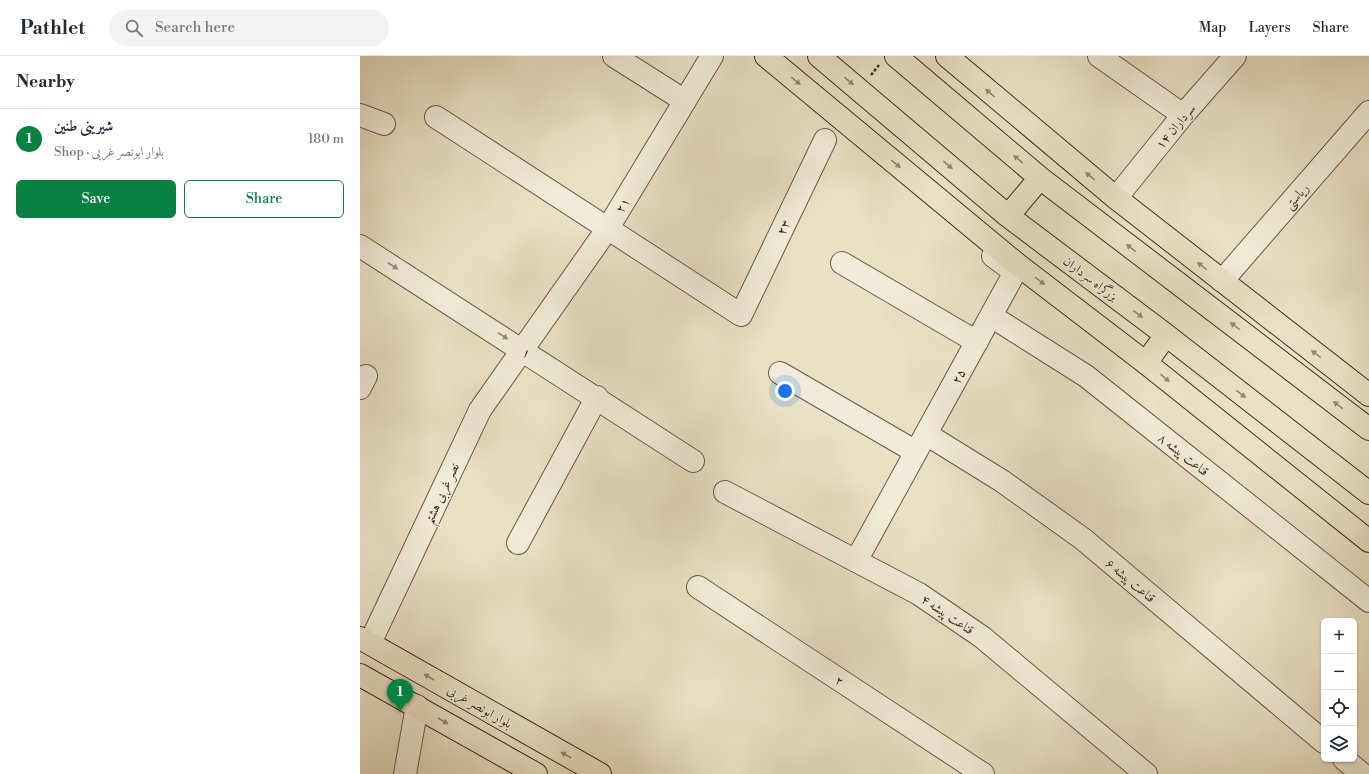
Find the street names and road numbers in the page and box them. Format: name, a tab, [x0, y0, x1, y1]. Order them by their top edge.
street label: ۱۴ سرداران	[1152, 101, 1199, 152]
street label: ریاستی	[1281, 180, 1313, 214]
street label: ۲۱	[612, 195, 634, 216]
street label: ۲۳	[773, 217, 794, 238]
street label: بزرگراه سرداران	[1060, 252, 1122, 305]
street label: ۱	[519, 344, 534, 362]
street label: ۲۵	[948, 366, 970, 387]
street label: قناعت پیشه ۸	[1154, 430, 1212, 481]
street label: نصر غربی هشتم	[421, 460, 467, 528]
street label: قناعت پیشه ۶	[1102, 555, 1159, 607]
street label: قناعت پیشه ۴	[917, 591, 977, 639]
street label: ۲	[832, 672, 847, 690]
street label: بلوار ابونصر غربی	[444, 682, 515, 733]

